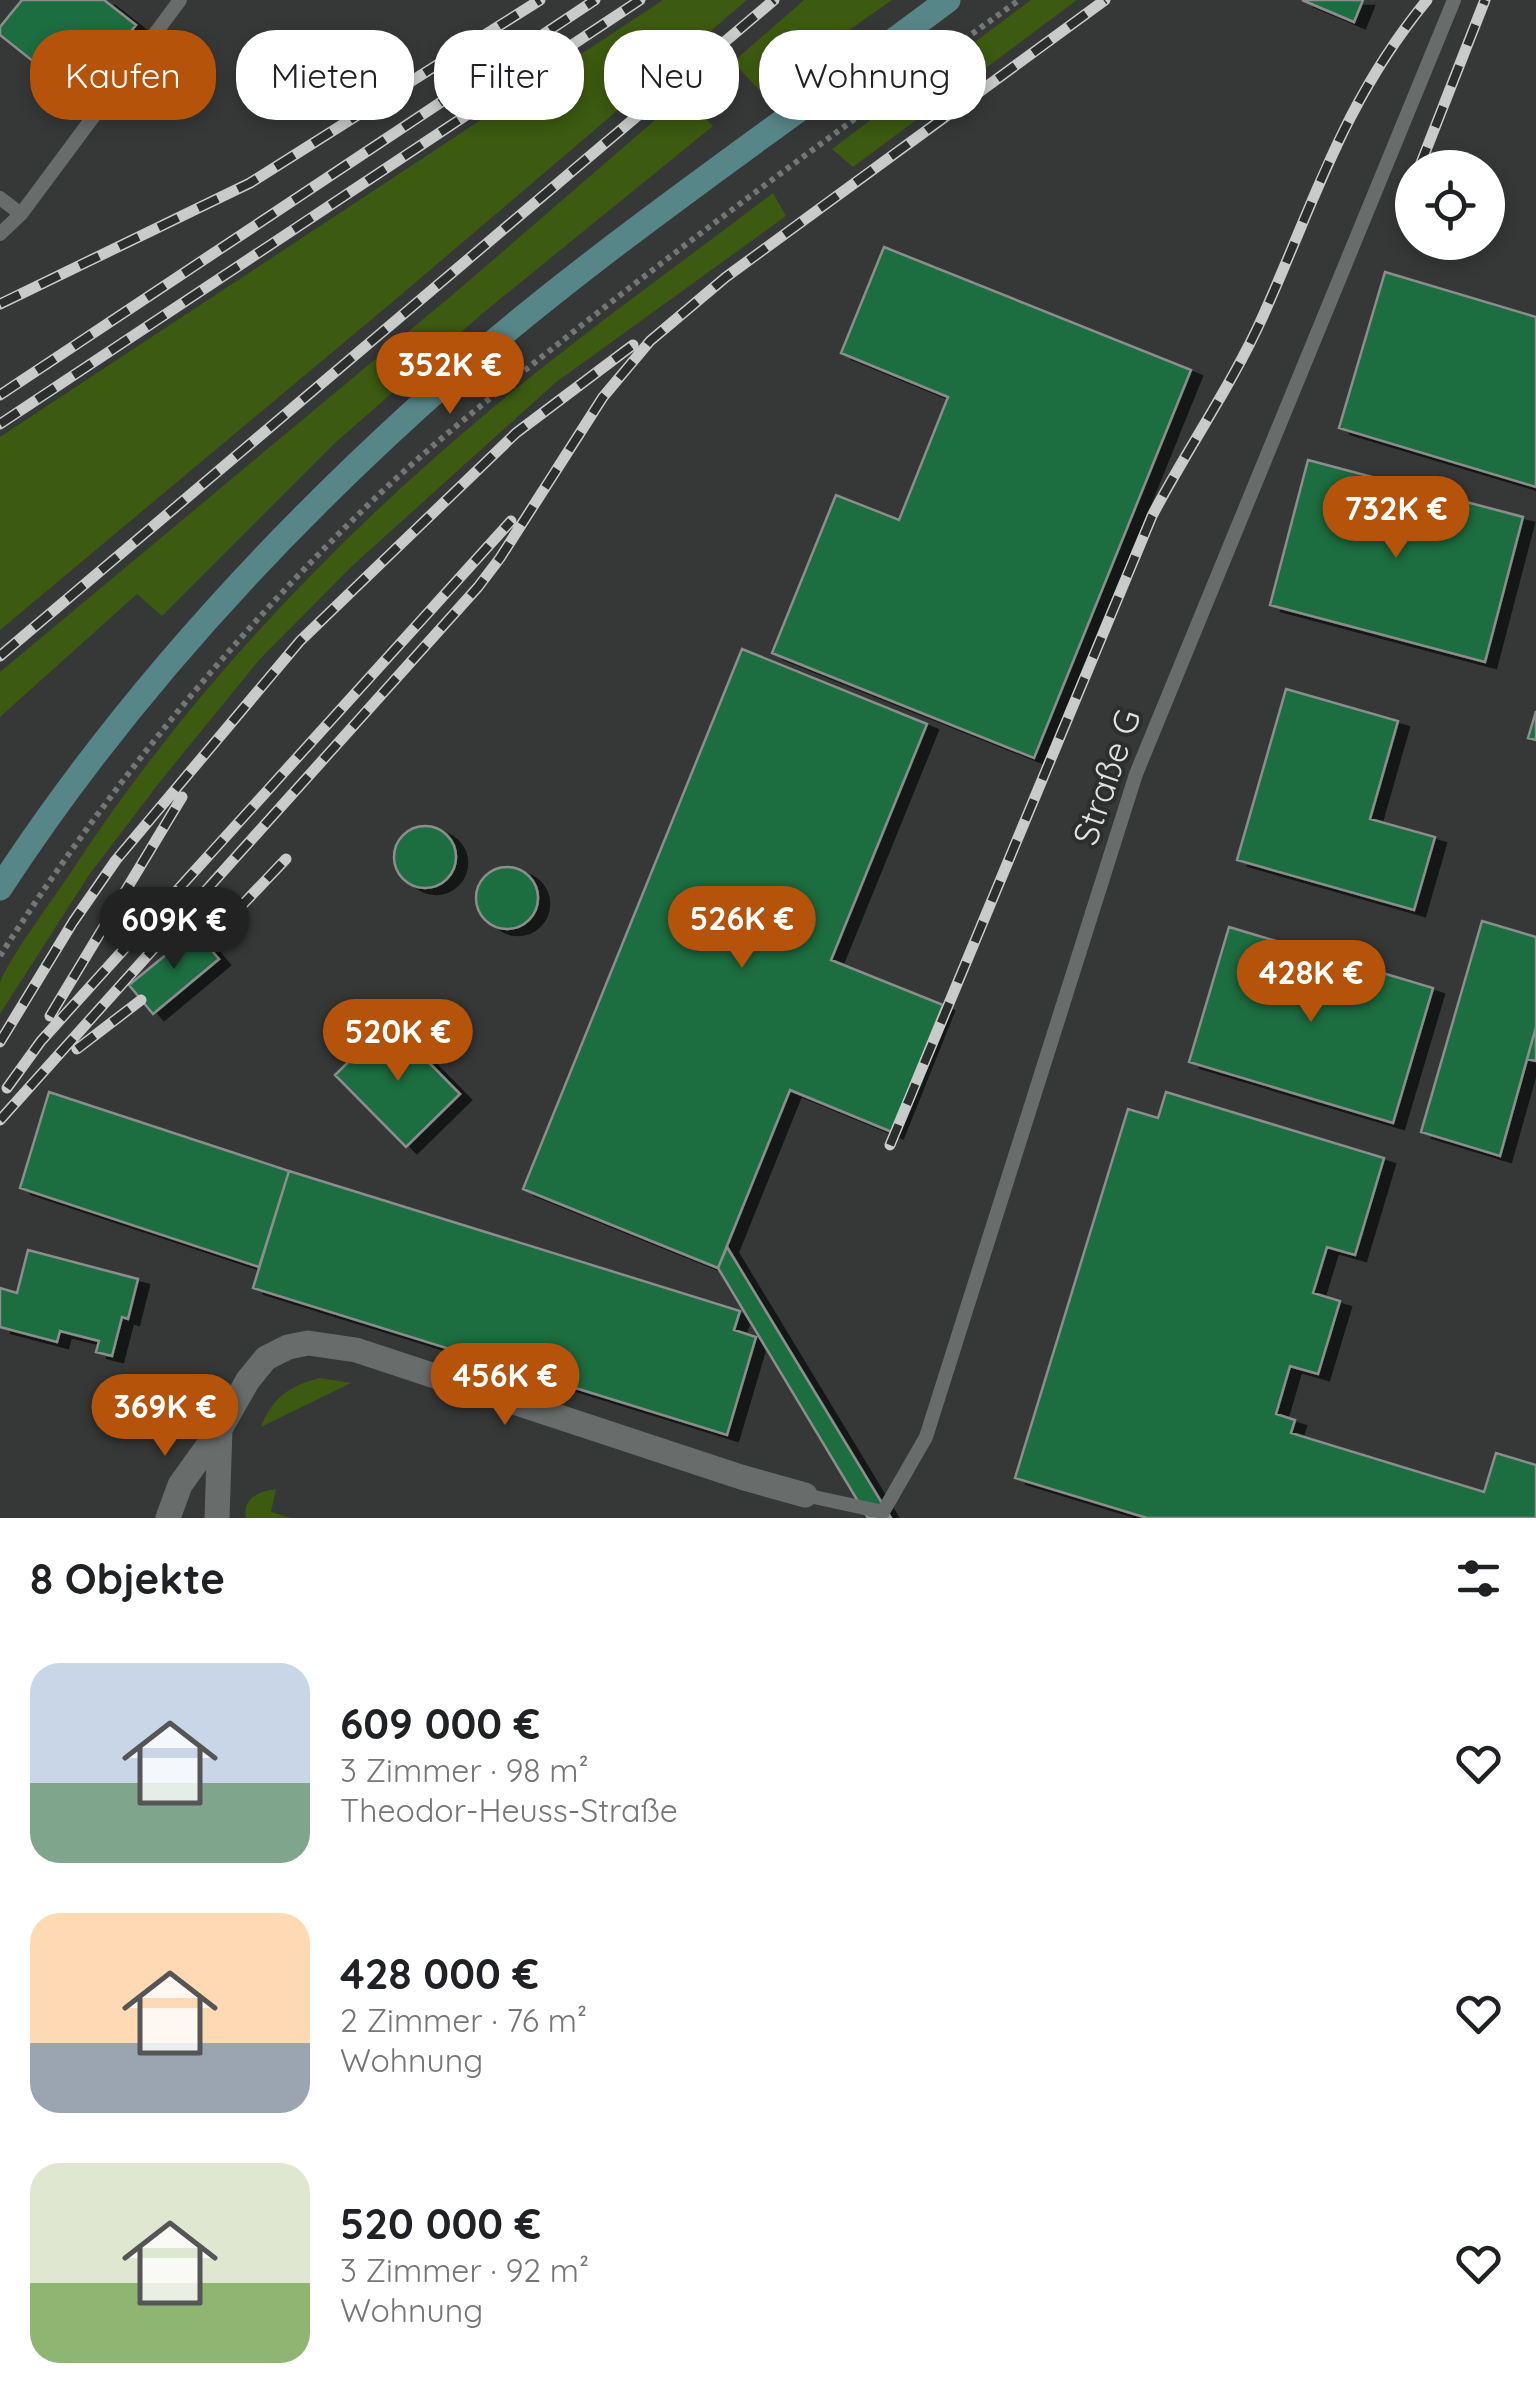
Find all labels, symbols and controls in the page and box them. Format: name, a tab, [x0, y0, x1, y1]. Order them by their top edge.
chip: Kaufen	[30, 30, 216, 120]
chip: Mieten	[236, 30, 414, 120]
chip: Filter	[434, 30, 584, 120]
chip: Neu	[604, 30, 739, 120]
chip: Wohnung	[759, 30, 986, 120]
map controls	[1395, 150, 1505, 260]
button: locate	[1395, 150, 1505, 260]
pin: 352K €	[369, 332, 531, 417]
text: 352K €	[398, 344, 502, 384]
pin: 732K €	[1315, 476, 1477, 561]
text: 732K €	[1345, 488, 1447, 528]
street label: Straße G	[1062, 703, 1150, 850]
pin: 526K €	[661, 886, 823, 971]
pin: 609K €	[93, 887, 255, 972]
text: 526K €	[690, 898, 794, 938]
text: 609K €	[121, 899, 227, 939]
pin: 428K €	[1230, 940, 1392, 1025]
text: 428K €	[1259, 952, 1363, 992]
pin: 520K €	[317, 999, 479, 1084]
text: 520K €	[345, 1011, 451, 1051]
pin: 456K €	[424, 1343, 586, 1428]
text: 456K €	[453, 1355, 557, 1395]
pin: 369K €	[84, 1374, 246, 1459]
text: 369K €	[113, 1386, 217, 1426]
icon: filters	[1451, 1551, 1506, 1606]
text: 8 Objekte	[30, 1552, 225, 1605]
text: 609 000 €	[340, 1697, 540, 1750]
icon: home	[110, 1703, 230, 1823]
icon: heart	[1451, 1736, 1506, 1791]
text: 3 Zimmer · 98 m²	[340, 1750, 589, 1790]
text: Theodor-Heuss-Straße	[340, 1790, 678, 1830]
text: 428 000 €	[340, 1947, 539, 2000]
icon: home	[110, 1953, 230, 2073]
icon: heart	[1451, 1986, 1506, 2041]
text: 2 Zimmer · 76 m²	[340, 2000, 587, 2040]
text: Wohnung	[340, 2040, 483, 2080]
text: 520 000 €	[340, 2197, 541, 2250]
icon: home	[110, 2203, 230, 2323]
icon: heart	[1451, 2236, 1506, 2291]
text: 3 Zimmer · 92 m²	[340, 2250, 589, 2290]
text: Wohnung	[340, 2290, 483, 2330]

